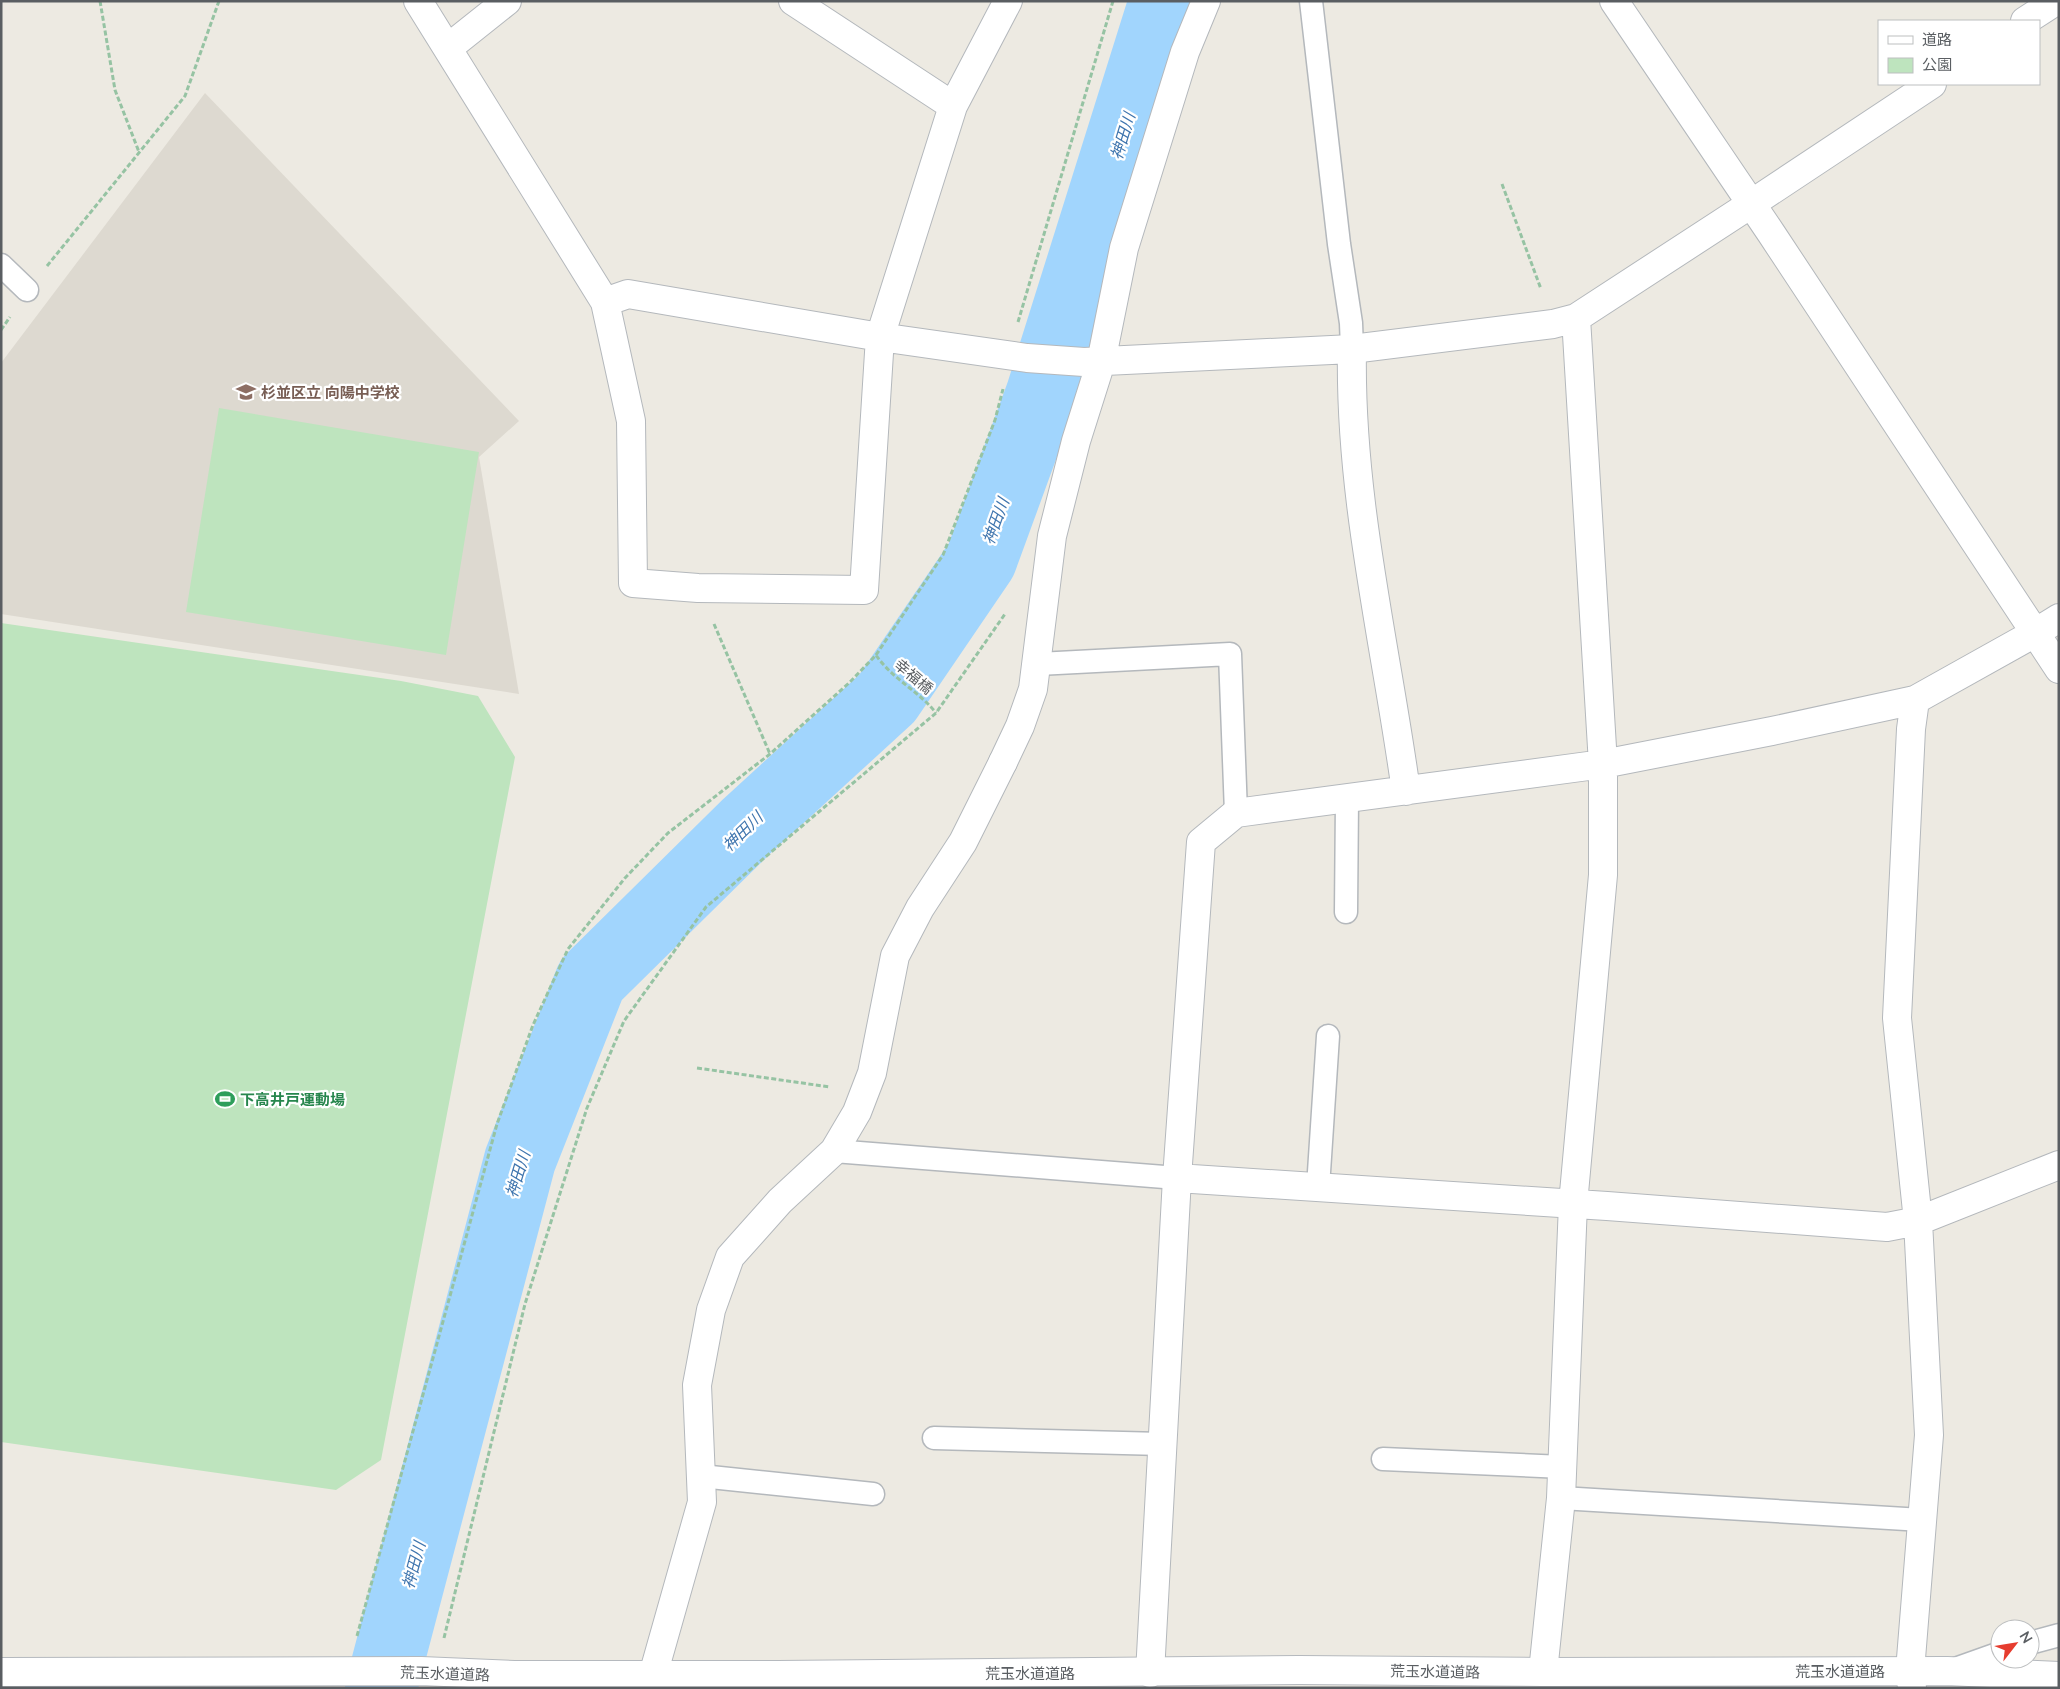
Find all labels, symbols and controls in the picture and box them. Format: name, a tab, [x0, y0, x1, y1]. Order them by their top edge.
legend	[1878, 20, 2040, 85]
text: 道路	[1922, 30, 1952, 48]
text: 公園	[1922, 55, 1952, 73]
water label: 神田川	[1106, 108, 1139, 162]
school or university icon: 杉並区立 向陽中学校	[235, 381, 257, 403]
place label: 杉並区立 向陽中学校	[261, 383, 400, 401]
water label: 神田川	[978, 493, 1013, 547]
street label: 幸福橋	[891, 655, 937, 697]
water label: 神田川	[718, 806, 767, 855]
sports icon: 下高井戸運動場	[214, 1088, 236, 1110]
place label: 下高井戸運動場	[240, 1090, 345, 1108]
water label: 神田川	[501, 1146, 534, 1200]
water label: 神田川	[398, 1537, 429, 1591]
north arrow	[1990, 1619, 2040, 1669]
text: N	[2017, 1628, 2037, 1646]
street label: 荒玉水道道路	[1390, 1661, 1480, 1681]
street label: 荒玉水道道路	[400, 1662, 490, 1684]
street label: 荒玉水道道路	[1795, 1662, 1885, 1680]
street label: 荒玉水道道路	[985, 1664, 1075, 1682]

